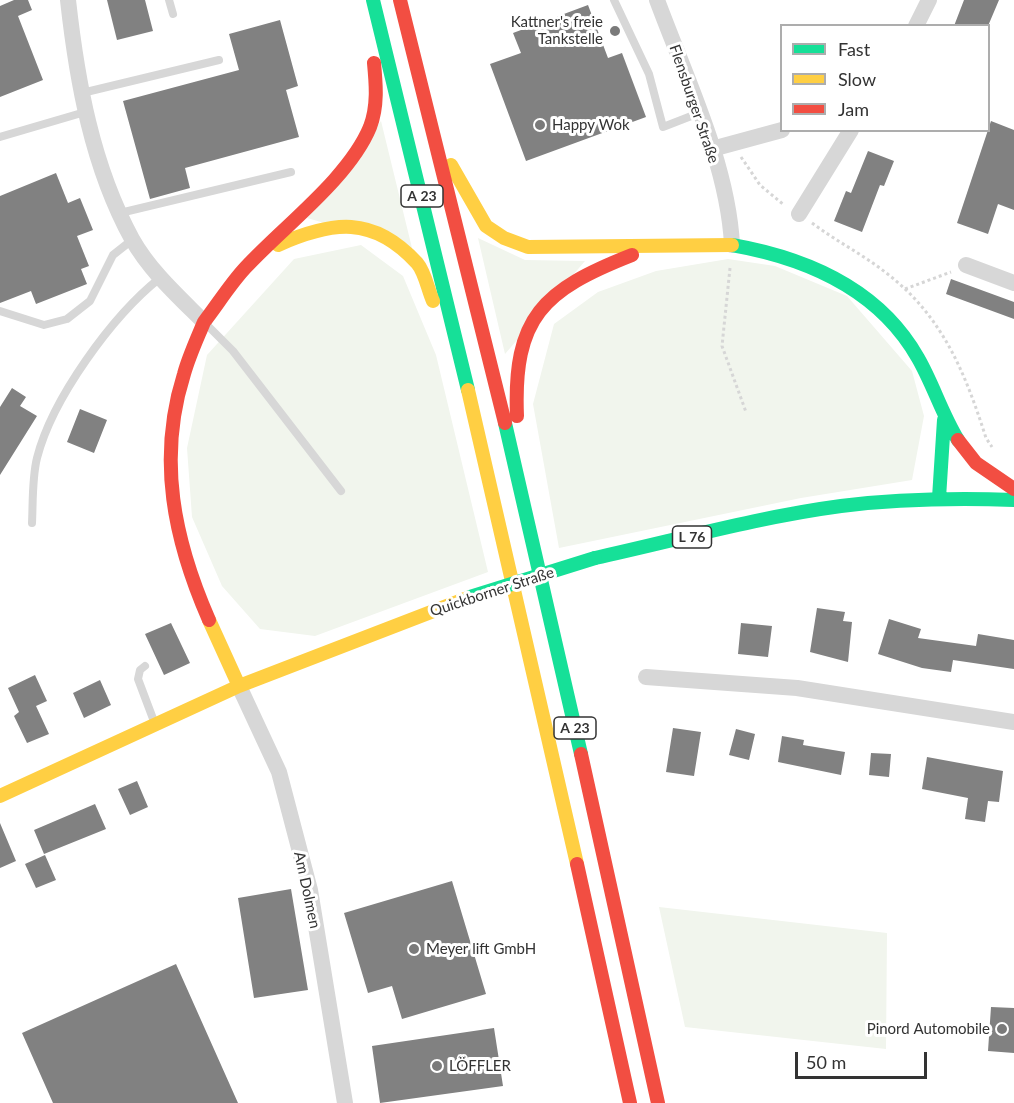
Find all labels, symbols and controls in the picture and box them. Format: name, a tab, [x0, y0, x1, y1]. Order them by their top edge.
place label: Kattner's freie Tankstelle	[511, 13, 603, 48]
marker: Kattner's freie Tankstelle	[608, 24, 622, 38]
legend	[780, 24, 990, 132]
text: Fast	[838, 38, 870, 60]
street label: Flensburger Straße	[665, 42, 723, 166]
text: Slow	[838, 68, 876, 90]
text: Jam	[838, 98, 869, 120]
place label: Happy Wok	[552, 116, 630, 134]
marker: Happy Wok	[533, 118, 547, 132]
road number: A 23	[401, 185, 443, 207]
road number: L 76	[672, 526, 712, 548]
street label: Quickborner Straße	[428, 563, 556, 621]
road number: A 23	[554, 717, 596, 739]
street label: Am Dolmen	[290, 850, 324, 930]
place label: Meyer lift GmbH	[426, 940, 536, 958]
marker: Meyer lift GmbH	[407, 942, 421, 956]
place label: Pinord Automobile	[867, 1020, 990, 1038]
marker: Pinord Automobile	[995, 1022, 1009, 1036]
scale bar	[798, 1040, 930, 1078]
text: 50 m	[806, 1051, 846, 1073]
place label: LÖFFLER	[449, 1057, 511, 1075]
marker: LÖFFLER	[430, 1059, 444, 1073]

